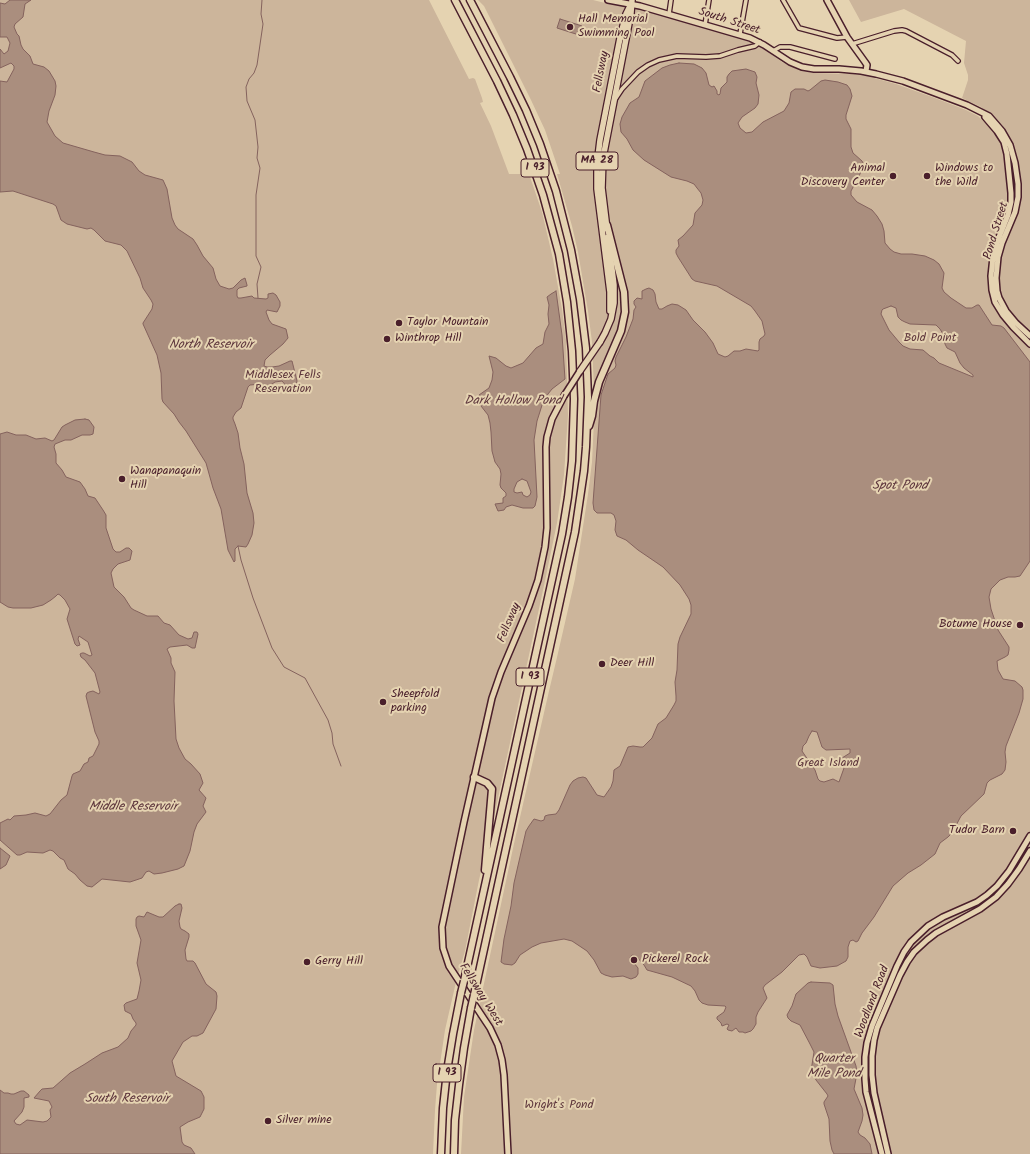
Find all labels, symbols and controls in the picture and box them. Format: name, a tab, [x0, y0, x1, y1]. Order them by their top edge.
street label: South Street	[696, 5, 762, 39]
place label: Hall Memorial Swimming Pool	[578, 13, 654, 41]
marker: Hall Memorial Swimming Pool	[565, 22, 575, 32]
street label: Fellsway	[591, 50, 613, 94]
road number: MA 28	[576, 152, 618, 170]
road number: I 93	[521, 159, 549, 177]
place label: Animal Discovery Center	[801, 162, 885, 190]
place label: Windows to the Wild	[935, 162, 993, 190]
marker: Animal Discovery Center	[888, 171, 898, 181]
marker: Windows to the Wild	[922, 171, 932, 181]
street label: Pond Street	[981, 200, 1013, 262]
place label: Taylor Mountain	[407, 316, 488, 330]
marker: Taylor Mountain	[394, 318, 404, 328]
place label: Winthrop Hill	[395, 332, 461, 346]
park label: Bold Point	[904, 332, 956, 346]
marker: Winthrop Hill	[382, 334, 392, 344]
water label: North Reservoir	[169, 338, 253, 354]
park label: Middlesex Fells Reservation	[245, 369, 321, 397]
water label: Dark Hollow Pond	[464, 394, 562, 410]
place label: Wanapanaquin Hill	[130, 465, 201, 493]
marker: Wanapanaquin Hill	[117, 474, 127, 484]
water label: Spot Pond	[872, 479, 928, 495]
street label: Fellsway	[495, 601, 525, 645]
place label: Botume House	[939, 618, 1012, 632]
marker: Botume House	[1015, 620, 1025, 630]
place label: Deer Hill	[610, 657, 654, 671]
marker: Deer Hill	[597, 659, 607, 669]
road number: I 93	[516, 668, 544, 686]
place label: Sheepfold parking	[391, 688, 439, 716]
marker: Sheepfold parking	[378, 697, 388, 707]
park label: Great Island	[797, 757, 859, 771]
water label: Middle Reservoir	[89, 800, 177, 816]
place label: Tudor Barn	[949, 824, 1005, 838]
marker: Tudor Barn	[1008, 826, 1018, 836]
place label: Pickerel Rock	[642, 953, 708, 967]
place label: Gerry Hill	[315, 955, 363, 969]
marker: Pickerel Rock	[629, 955, 639, 965]
marker: Gerry Hill	[302, 957, 312, 967]
street label: Fellsway West	[455, 961, 505, 1029]
street label: Woodland Road	[853, 964, 893, 1040]
water label: Quarter Mile Pond	[807, 1052, 861, 1083]
road number: I 93	[433, 1064, 461, 1082]
water label: South Reservoir	[85, 1092, 169, 1108]
park label: Wright's Pond	[525, 1099, 593, 1113]
place label: Silver mine	[276, 1114, 332, 1128]
marker: Silver mine	[263, 1116, 273, 1126]

